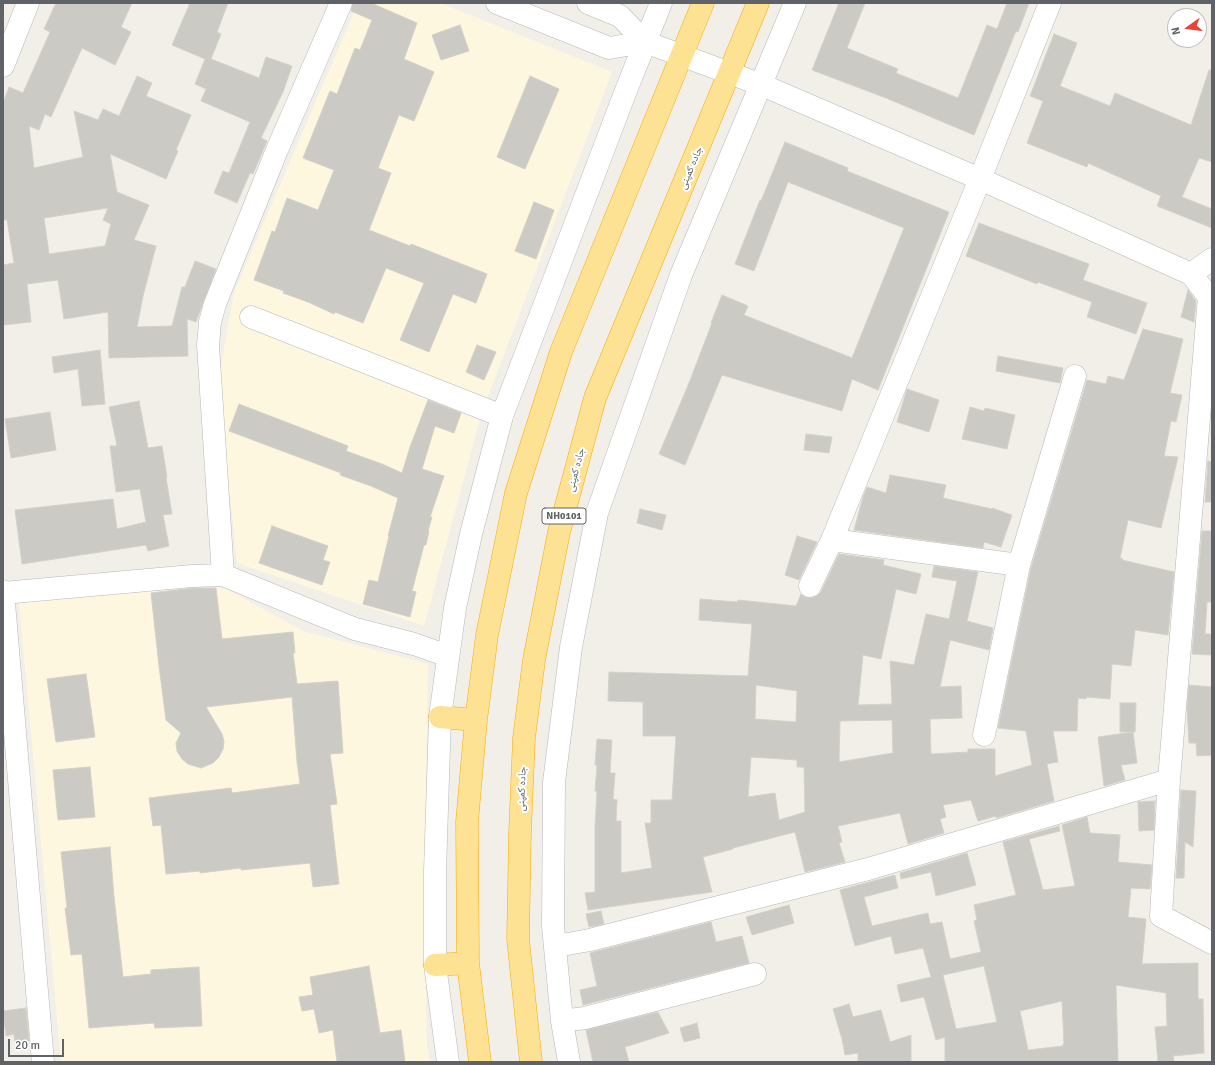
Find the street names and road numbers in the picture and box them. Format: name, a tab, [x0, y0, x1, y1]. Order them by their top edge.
street label: جاده کمپنی	[676, 145, 706, 191]
street label: جاده کمپنی	[564, 447, 588, 493]
road number: NH0101	[542, 508, 586, 524]
street label: جاده کمپنی	[515, 766, 529, 812]

